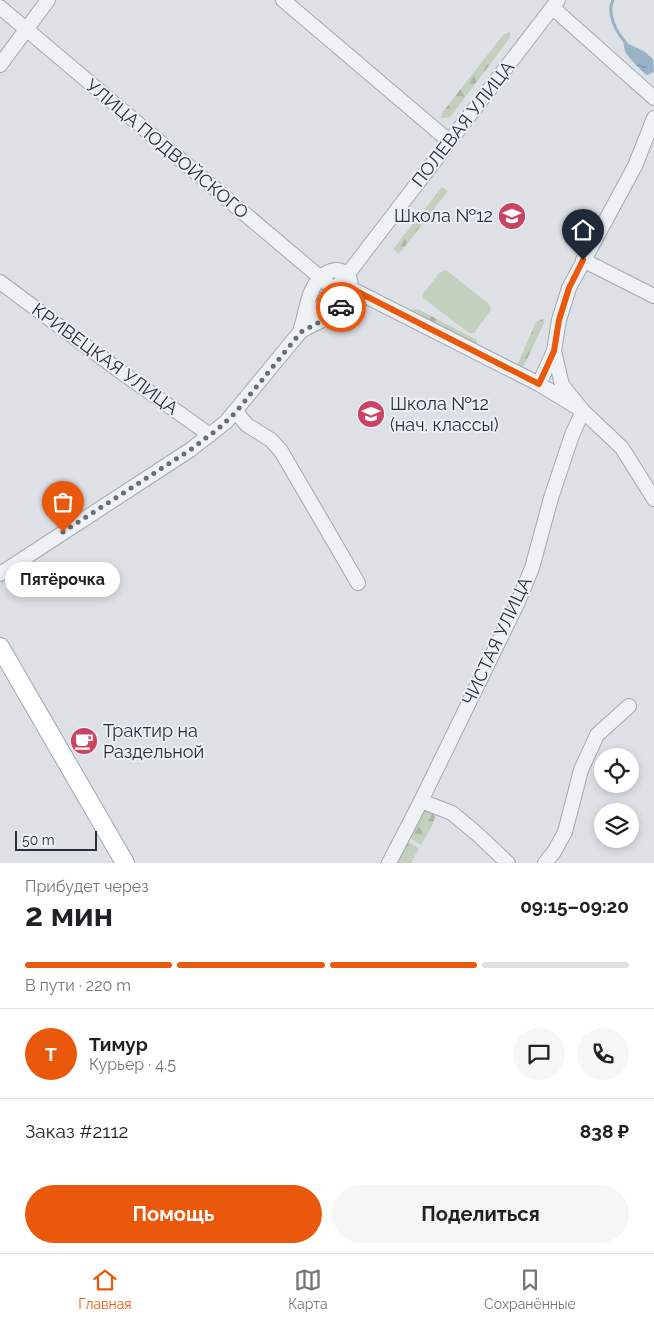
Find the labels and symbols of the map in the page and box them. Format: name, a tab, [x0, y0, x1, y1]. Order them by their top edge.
street label: ПОЛЕВАЯ УЛИЦА	[407, 57, 518, 191]
street label: УЛИЦА ПОДВОЙСКОГО	[82, 74, 253, 223]
school or university icon: Школа №12	[497, 201, 527, 231]
place label: Школа №12	[394, 205, 493, 226]
pin	[562, 209, 604, 260]
courier	[316, 282, 366, 332]
street label: КРИВЕЦКАЯ УЛИЦА	[28, 299, 182, 419]
place label: Школа №12 (нач. классы)	[390, 393, 499, 435]
school or university icon: Школа №12 (нач. классы)	[356, 399, 386, 429]
pin	[42, 481, 84, 532]
callout: Пятёрочка	[5, 562, 120, 597]
street label: ЧИСТАЯ УЛИЦА	[458, 573, 535, 708]
place label: Трактир на Раздельной	[103, 720, 204, 762]
cafe icon: Трактир на Раздельной	[69, 726, 99, 756]
scale bar	[15, 828, 98, 851]

